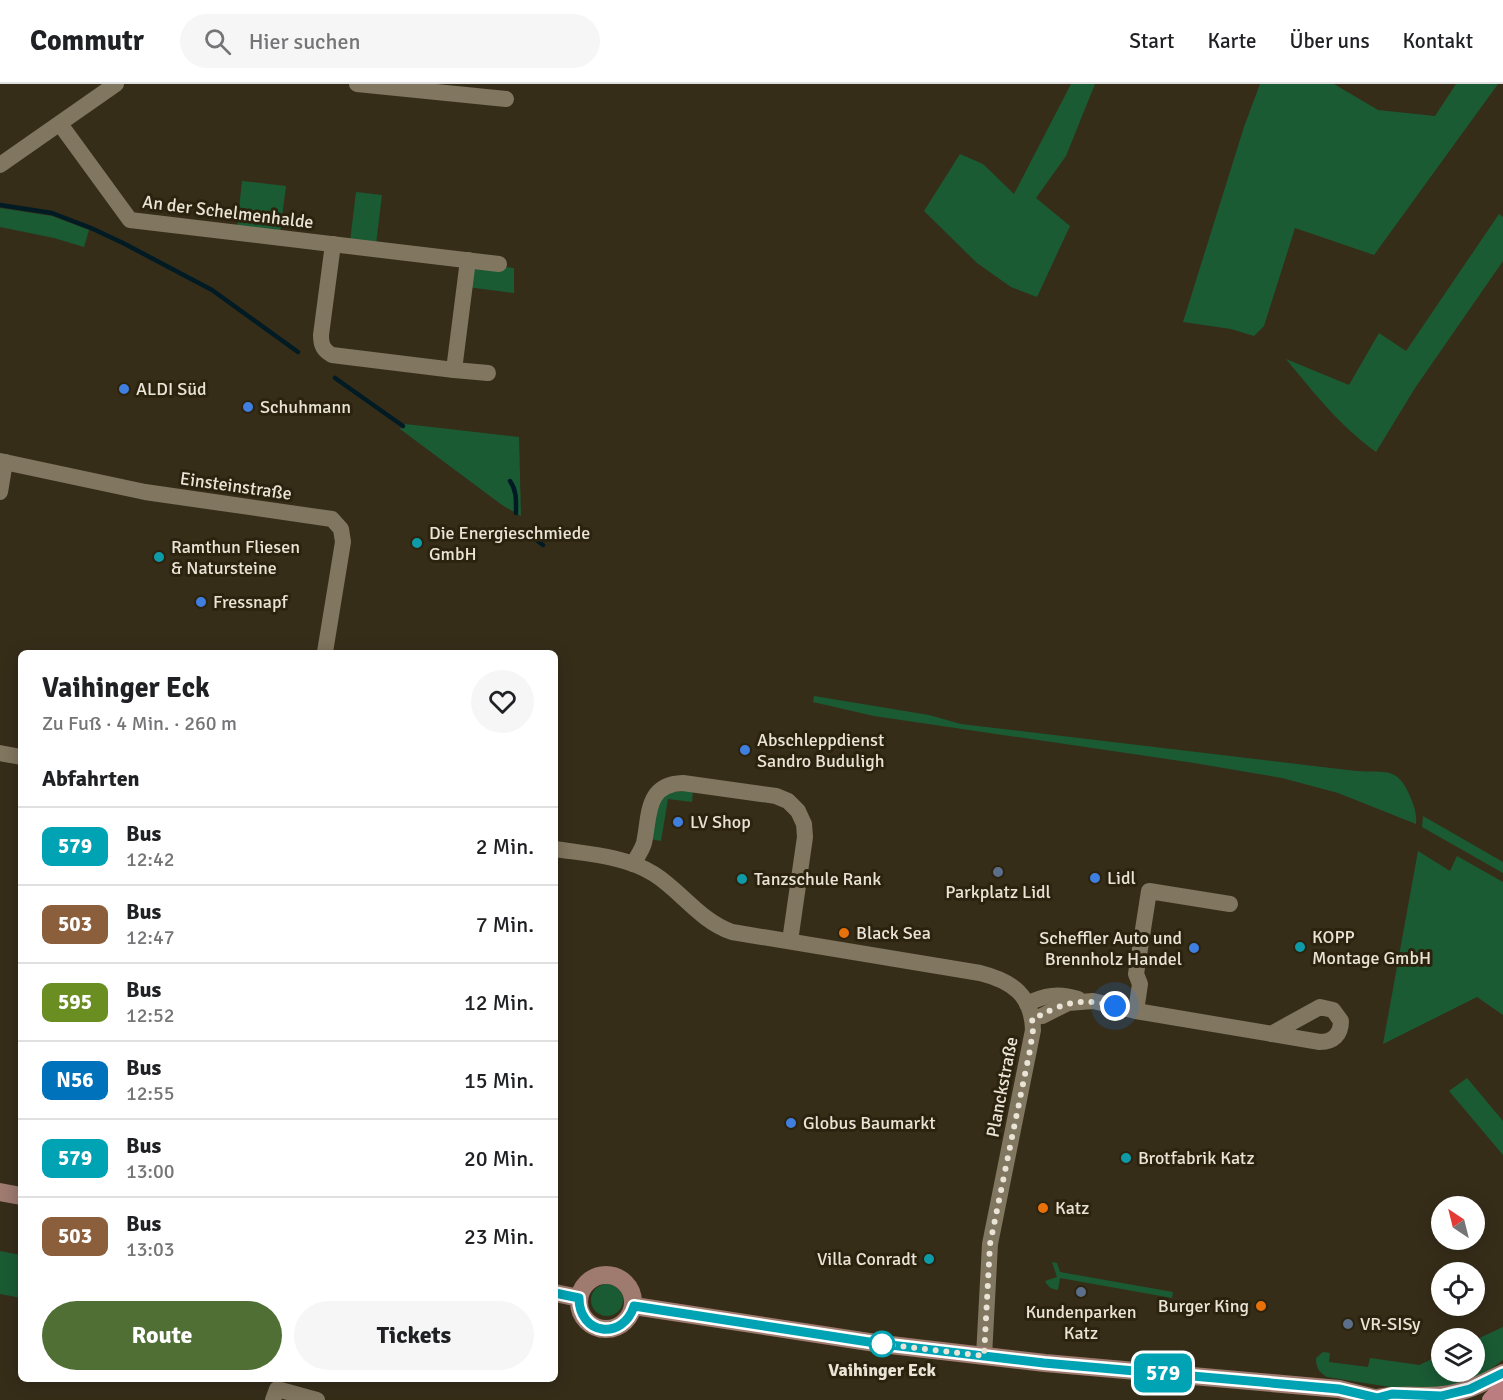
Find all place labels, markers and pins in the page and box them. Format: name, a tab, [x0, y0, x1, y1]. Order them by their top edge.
place label: ALDI Süd	[136, 378, 207, 400]
marker: ALDI Süd	[117, 382, 131, 396]
place label: Schuhmann	[260, 396, 351, 418]
marker: Schuhmann	[241, 400, 255, 414]
place label: Die Energieschmiede GmbH	[429, 522, 590, 565]
place label: Ramthun Fliesen & Natursteine	[171, 536, 300, 579]
marker: Die Energieschmiede GmbH	[410, 536, 424, 550]
marker: Ramthun Fliesen & Natursteine	[152, 550, 166, 564]
place label: Fressnapf	[213, 591, 289, 613]
marker: Fressnapf	[194, 595, 208, 609]
place label: Abschleppdienst Sandro Buduligh	[757, 729, 885, 772]
marker: Abschleppdienst Sandro Buduligh	[738, 743, 752, 757]
place label: LV Shop	[690, 811, 751, 833]
marker: LV Shop	[671, 815, 685, 829]
marker: Parkplatz Lidl	[991, 865, 1005, 879]
place label: Lidl	[1107, 867, 1136, 889]
place label: Tanzschule Rank	[754, 868, 881, 890]
marker: Lidl	[1088, 871, 1102, 885]
marker: Tanzschule Rank	[735, 872, 749, 886]
place label: Parkplatz Lidl	[945, 881, 1051, 903]
place label: Black Sea	[856, 922, 931, 944]
marker: Black Sea	[837, 926, 851, 940]
place label: KOPP Montage GmbH	[1312, 926, 1431, 969]
place label: Scheffler Auto und Brennholz Handel	[1039, 927, 1182, 970]
marker: KOPP Montage GmbH	[1293, 940, 1307, 954]
marker: Scheffler Auto und Brennholz Handel	[1187, 941, 1201, 955]
place label: Globus Baumarkt	[803, 1112, 936, 1134]
marker: Globus Baumarkt	[784, 1116, 798, 1130]
place label: Brotfabrik Katz	[1138, 1147, 1254, 1169]
marker: Brotfabrik Katz	[1119, 1151, 1133, 1165]
place label: Katz	[1055, 1197, 1089, 1219]
marker: Katz	[1036, 1201, 1050, 1215]
place label: Villa Conradt	[817, 1248, 917, 1270]
marker: Villa Conradt	[922, 1252, 936, 1266]
marker: Kundenparken Katz	[1074, 1285, 1088, 1299]
place label: Burger King	[1158, 1295, 1249, 1317]
marker: Burger King	[1254, 1299, 1268, 1313]
place label: Kundenparken Katz	[1025, 1301, 1137, 1344]
place label: VR-SISy	[1360, 1313, 1421, 1335]
marker: VR-SISy	[1341, 1317, 1355, 1331]
marker: Vaihinger Eck	[869, 1331, 895, 1357]
place label: Vaihinger Eck	[828, 1359, 936, 1381]

